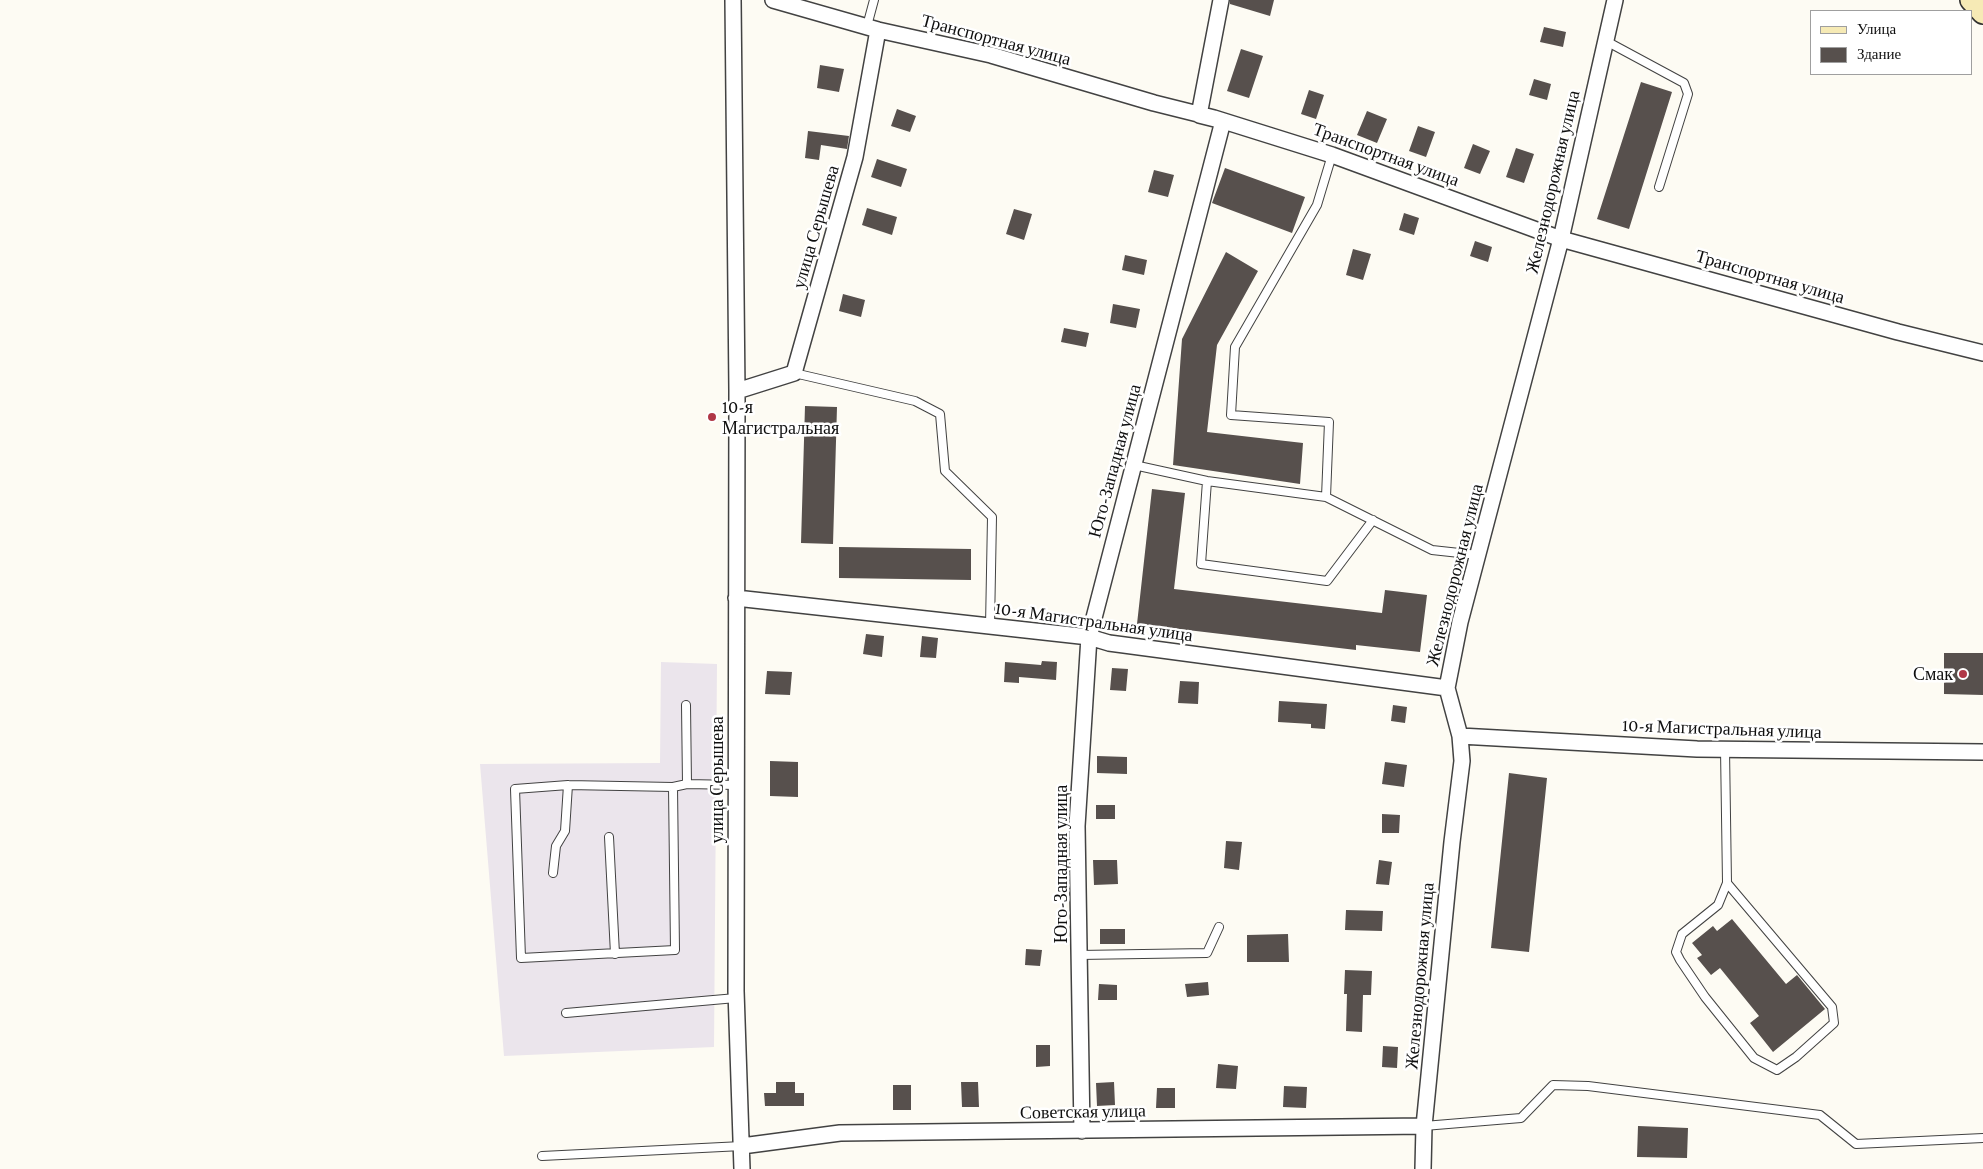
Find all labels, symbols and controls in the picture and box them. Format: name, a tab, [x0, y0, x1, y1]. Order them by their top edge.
street label: Транспортная улица	[919, 10, 1073, 70]
legend	[1810, 10, 1973, 75]
text: Улица	[1857, 21, 1896, 37]
text: Здание	[1857, 46, 1901, 62]
street label: Железнодорожная улица	[1521, 88, 1585, 276]
street label: Транспортная улица	[1310, 119, 1462, 191]
street label: улица Серышева	[788, 163, 844, 291]
street label: Транспортная улица	[1693, 245, 1847, 309]
street label: Юго-Западная улица	[1084, 382, 1146, 540]
place label: 10-я Магистральная	[722, 396, 839, 438]
marker: 10-я Магистральная	[706, 411, 718, 423]
street label: Железнодорожная улица	[1422, 481, 1488, 669]
street label: 10-я Магистральная улица	[994, 597, 1194, 647]
place label: Смак	[1913, 663, 1953, 685]
marker: Смак	[1957, 668, 1969, 680]
street label: 10-я Магистральная улица	[1622, 715, 1822, 743]
street label: улица Серышева	[706, 716, 728, 844]
street label: Юго-Западная улица	[1050, 785, 1072, 943]
street label: Железнодорожная улица	[1401, 882, 1439, 1070]
street label: Советская улица	[1020, 1100, 1146, 1124]

